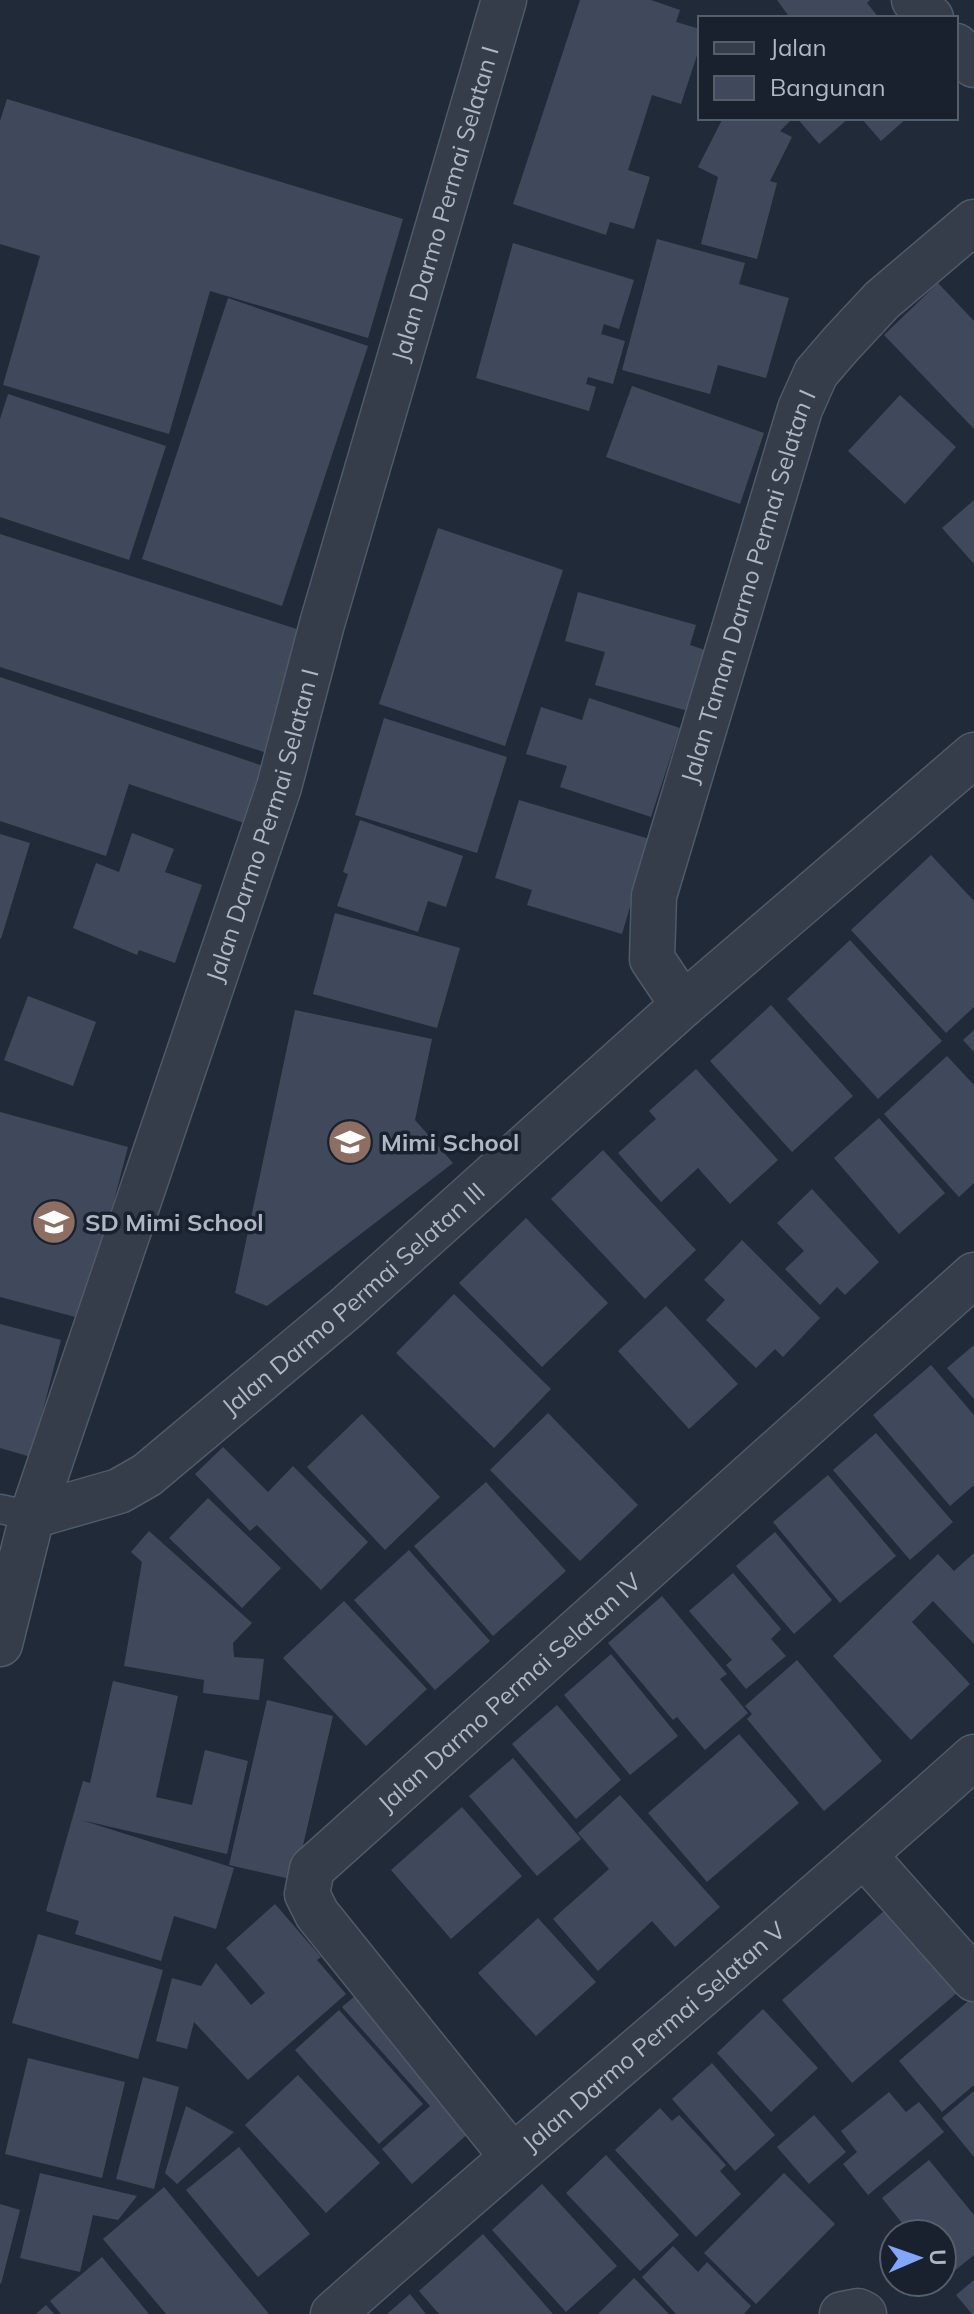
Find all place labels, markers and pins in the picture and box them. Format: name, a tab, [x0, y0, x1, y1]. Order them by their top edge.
school or university icon: Mimi School	[326, 1118, 374, 1166]
place label: Mimi School	[381, 1127, 519, 1157]
school or university icon: SD Mimi School	[30, 1198, 78, 1246]
place label: SD Mimi School	[85, 1207, 264, 1237]

